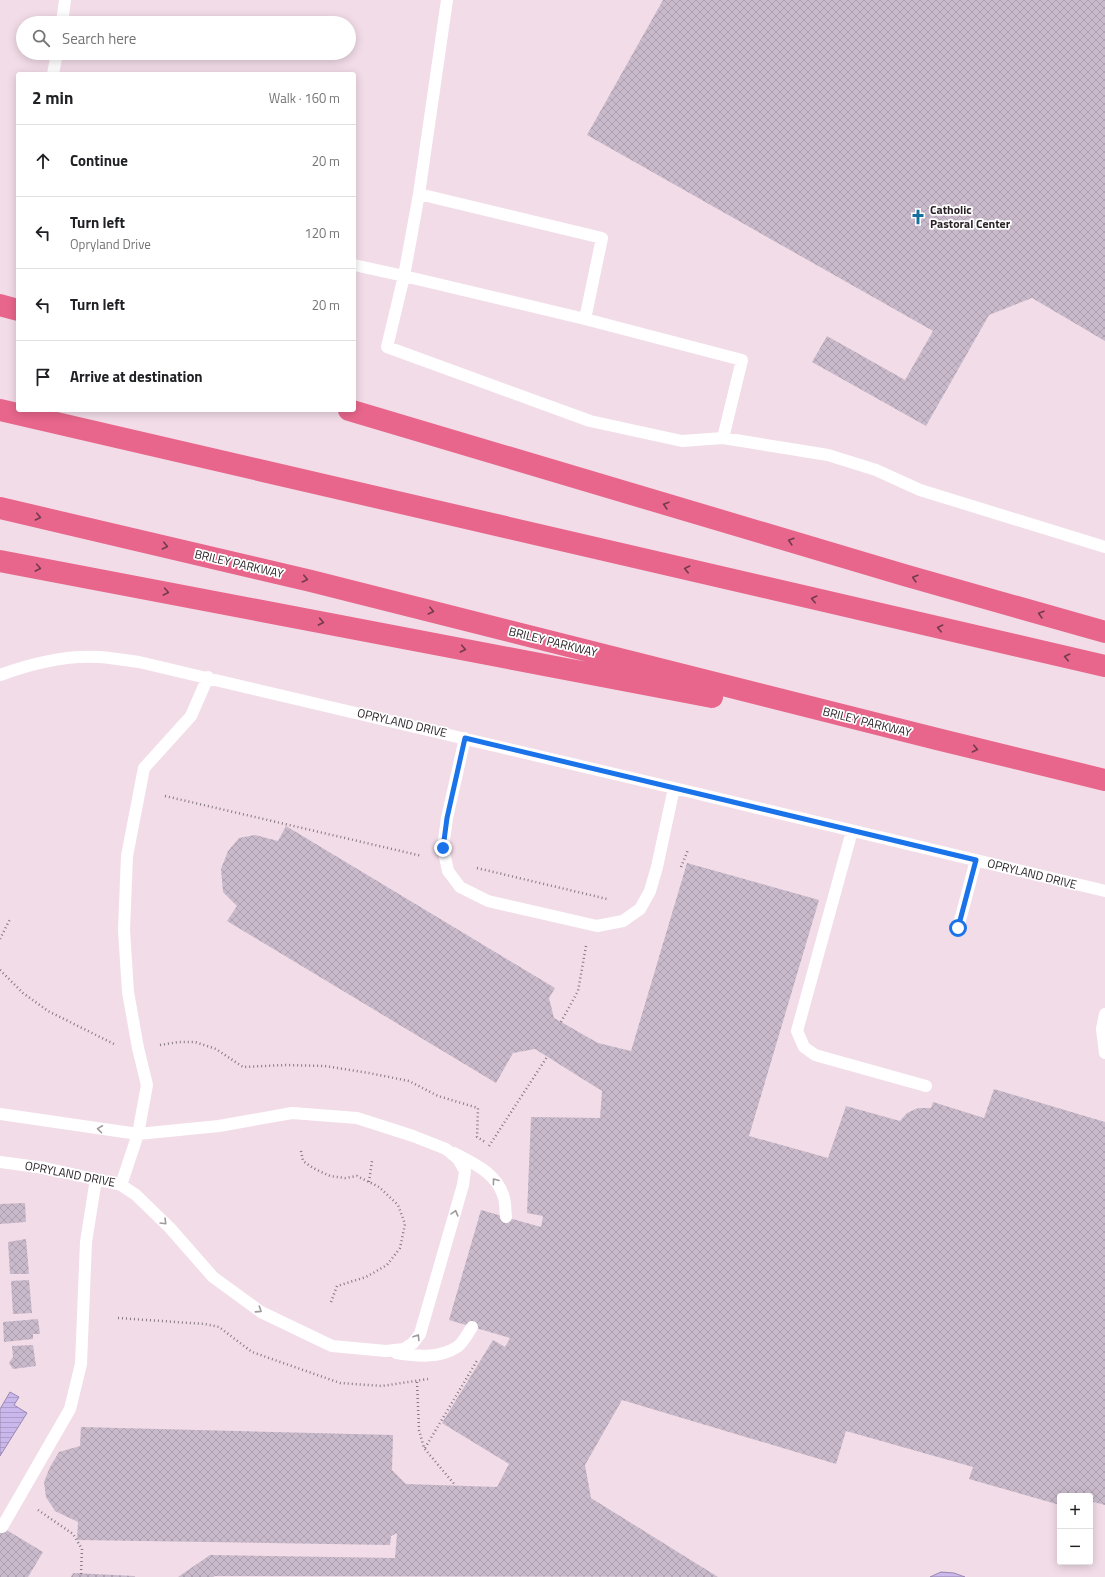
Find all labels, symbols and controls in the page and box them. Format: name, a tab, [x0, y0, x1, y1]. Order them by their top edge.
search box	[16, 16, 356, 60]
icon: search	[30, 27, 52, 49]
text: Search here	[62, 27, 136, 50]
text: 2 min	[32, 85, 73, 111]
text: Walk · 160 m	[269, 88, 340, 108]
text: Continue	[70, 149, 128, 172]
icon: ahead	[32, 150, 54, 172]
text: 20 m	[312, 151, 340, 171]
place label: Catholic Pastoral Center	[930, 200, 1011, 233]
church icon: Catholic Pastoral Center	[909, 208, 927, 226]
text: Turn left	[70, 211, 125, 234]
icon: left	[32, 222, 54, 244]
text: 120 m	[304, 223, 340, 243]
text: Opryland Drive	[70, 234, 151, 254]
text: Turn left	[70, 293, 125, 316]
icon: left	[32, 294, 54, 316]
text: 20 m	[312, 295, 340, 315]
text: Arrive at destination	[70, 365, 203, 388]
icon: arrive	[32, 366, 54, 388]
one-way arrow	[663, 501, 670, 510]
one-way arrow	[35, 512, 41, 520]
one-way arrow	[787, 537, 794, 546]
one-way arrow	[161, 542, 168, 550]
street label: BRILEY PARKWAY	[193, 544, 286, 583]
one-way arrow	[35, 563, 41, 572]
one-way arrow	[684, 566, 690, 574]
one-way arrow	[912, 574, 919, 583]
one-way arrow	[302, 575, 308, 583]
one-way arrow	[163, 588, 169, 596]
one-way arrow	[810, 595, 817, 603]
one-way arrow	[427, 606, 434, 615]
one-way arrow	[1037, 610, 1044, 619]
one-way arrow	[318, 617, 324, 626]
street label: BRILEY PARKWAY	[507, 621, 600, 662]
one-way arrow	[937, 624, 944, 632]
one-way arrow	[460, 644, 466, 653]
one-way arrow	[1064, 654, 1070, 662]
street label: BRILEY PARKWAY	[821, 701, 914, 742]
street label: OPRYLAND DRIVE	[355, 703, 449, 742]
one-way arrow	[972, 744, 978, 752]
route end	[434, 839, 452, 857]
street label: OPRYLAND DRIVE	[985, 853, 1079, 894]
route start	[949, 919, 967, 937]
one-way arrow	[96, 1125, 103, 1134]
street label: OPRYLAND DRIVE	[23, 1155, 117, 1192]
one-way arrow	[492, 1178, 499, 1185]
one-way arrow	[450, 1210, 459, 1217]
one-way arrow	[159, 1217, 167, 1225]
one-way arrow	[255, 1305, 262, 1313]
one-way arrow	[412, 1334, 419, 1341]
map controls	[1057, 1493, 1093, 1565]
button: +	[1057, 1493, 1093, 1529]
button: −	[1057, 1529, 1093, 1565]

